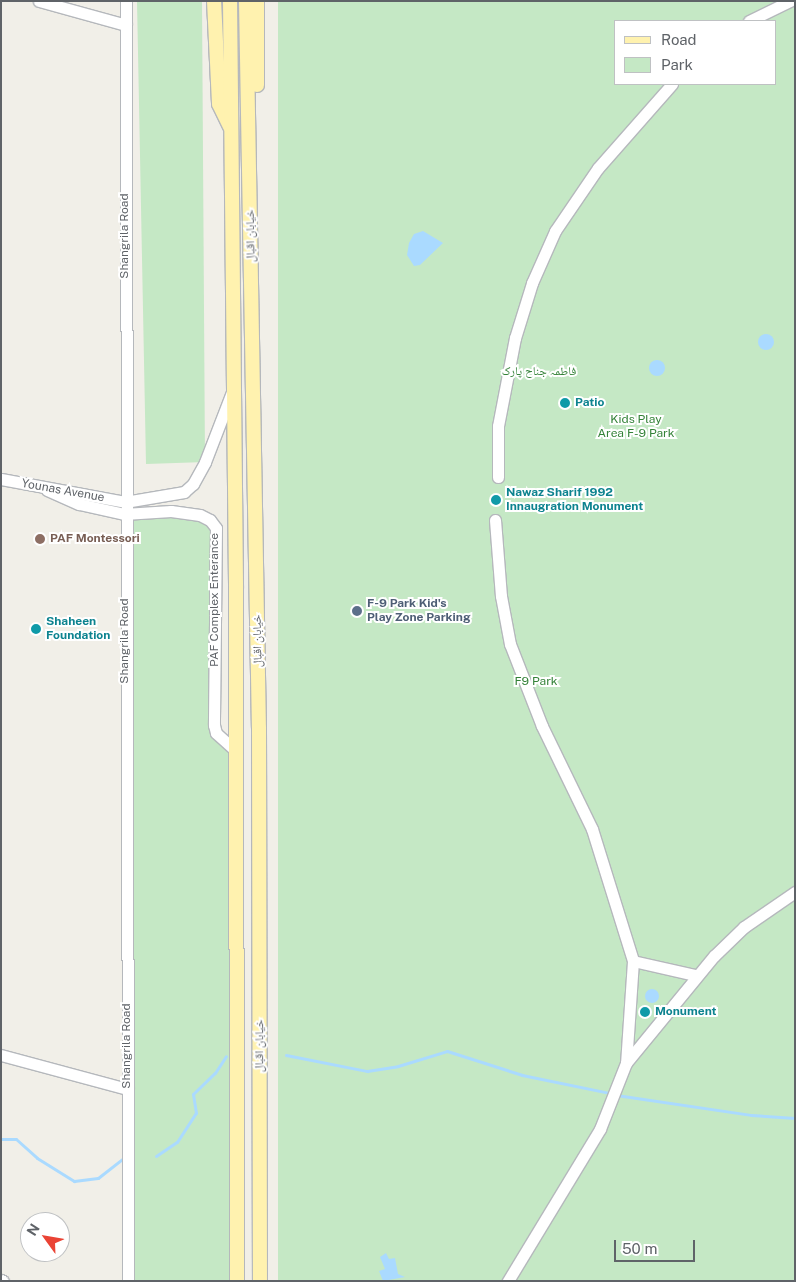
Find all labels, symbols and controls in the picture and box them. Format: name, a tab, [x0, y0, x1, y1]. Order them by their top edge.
legend	[614, 20, 776, 85]
text: Road	[661, 31, 697, 48]
text: Park	[661, 56, 693, 73]
street label: Shangrila Road	[118, 193, 132, 279]
street label: خیابان اقبال	[243, 209, 259, 263]
park label: فاطمہ جناح پارک	[502, 365, 576, 379]
place label: Patio	[575, 396, 604, 410]
marker: Patio	[559, 397, 571, 409]
park label: Kids Play Area F-9 Park	[598, 413, 674, 441]
street label: Younas Avenue	[20, 477, 106, 505]
place label: Nawaz Sharif 1992 Innaugration Monument	[506, 486, 643, 514]
marker: Nawaz Sharif 1992 Innaugration Monument	[490, 494, 502, 506]
place label: PAF Montessori	[50, 532, 140, 546]
marker: PAF Montessori	[34, 533, 46, 545]
street label: PAF Complex Enterance	[208, 533, 222, 667]
place label: F-9 Park Kid's Play Zone Parking	[367, 597, 471, 625]
street label: Shangrila Road	[118, 598, 132, 684]
marker: F-9 Park Kid's Play Zone Parking	[351, 605, 363, 617]
street label: خیابان اقبال	[250, 614, 266, 668]
place label: Shaheen Foundation	[46, 615, 110, 643]
marker: Shaheen Foundation	[30, 623, 42, 635]
park label: F9 Park	[514, 675, 558, 689]
street label: Shangrila Road	[120, 1003, 134, 1089]
place label: Monument	[655, 1005, 717, 1019]
marker: Monument	[639, 1006, 651, 1018]
street label: خیابان اقبال	[253, 1020, 267, 1072]
north arrow	[20, 1212, 70, 1262]
text: N	[23, 1221, 43, 1238]
scale bar	[616, 1230, 697, 1262]
text: 50 m	[622, 1240, 657, 1257]

